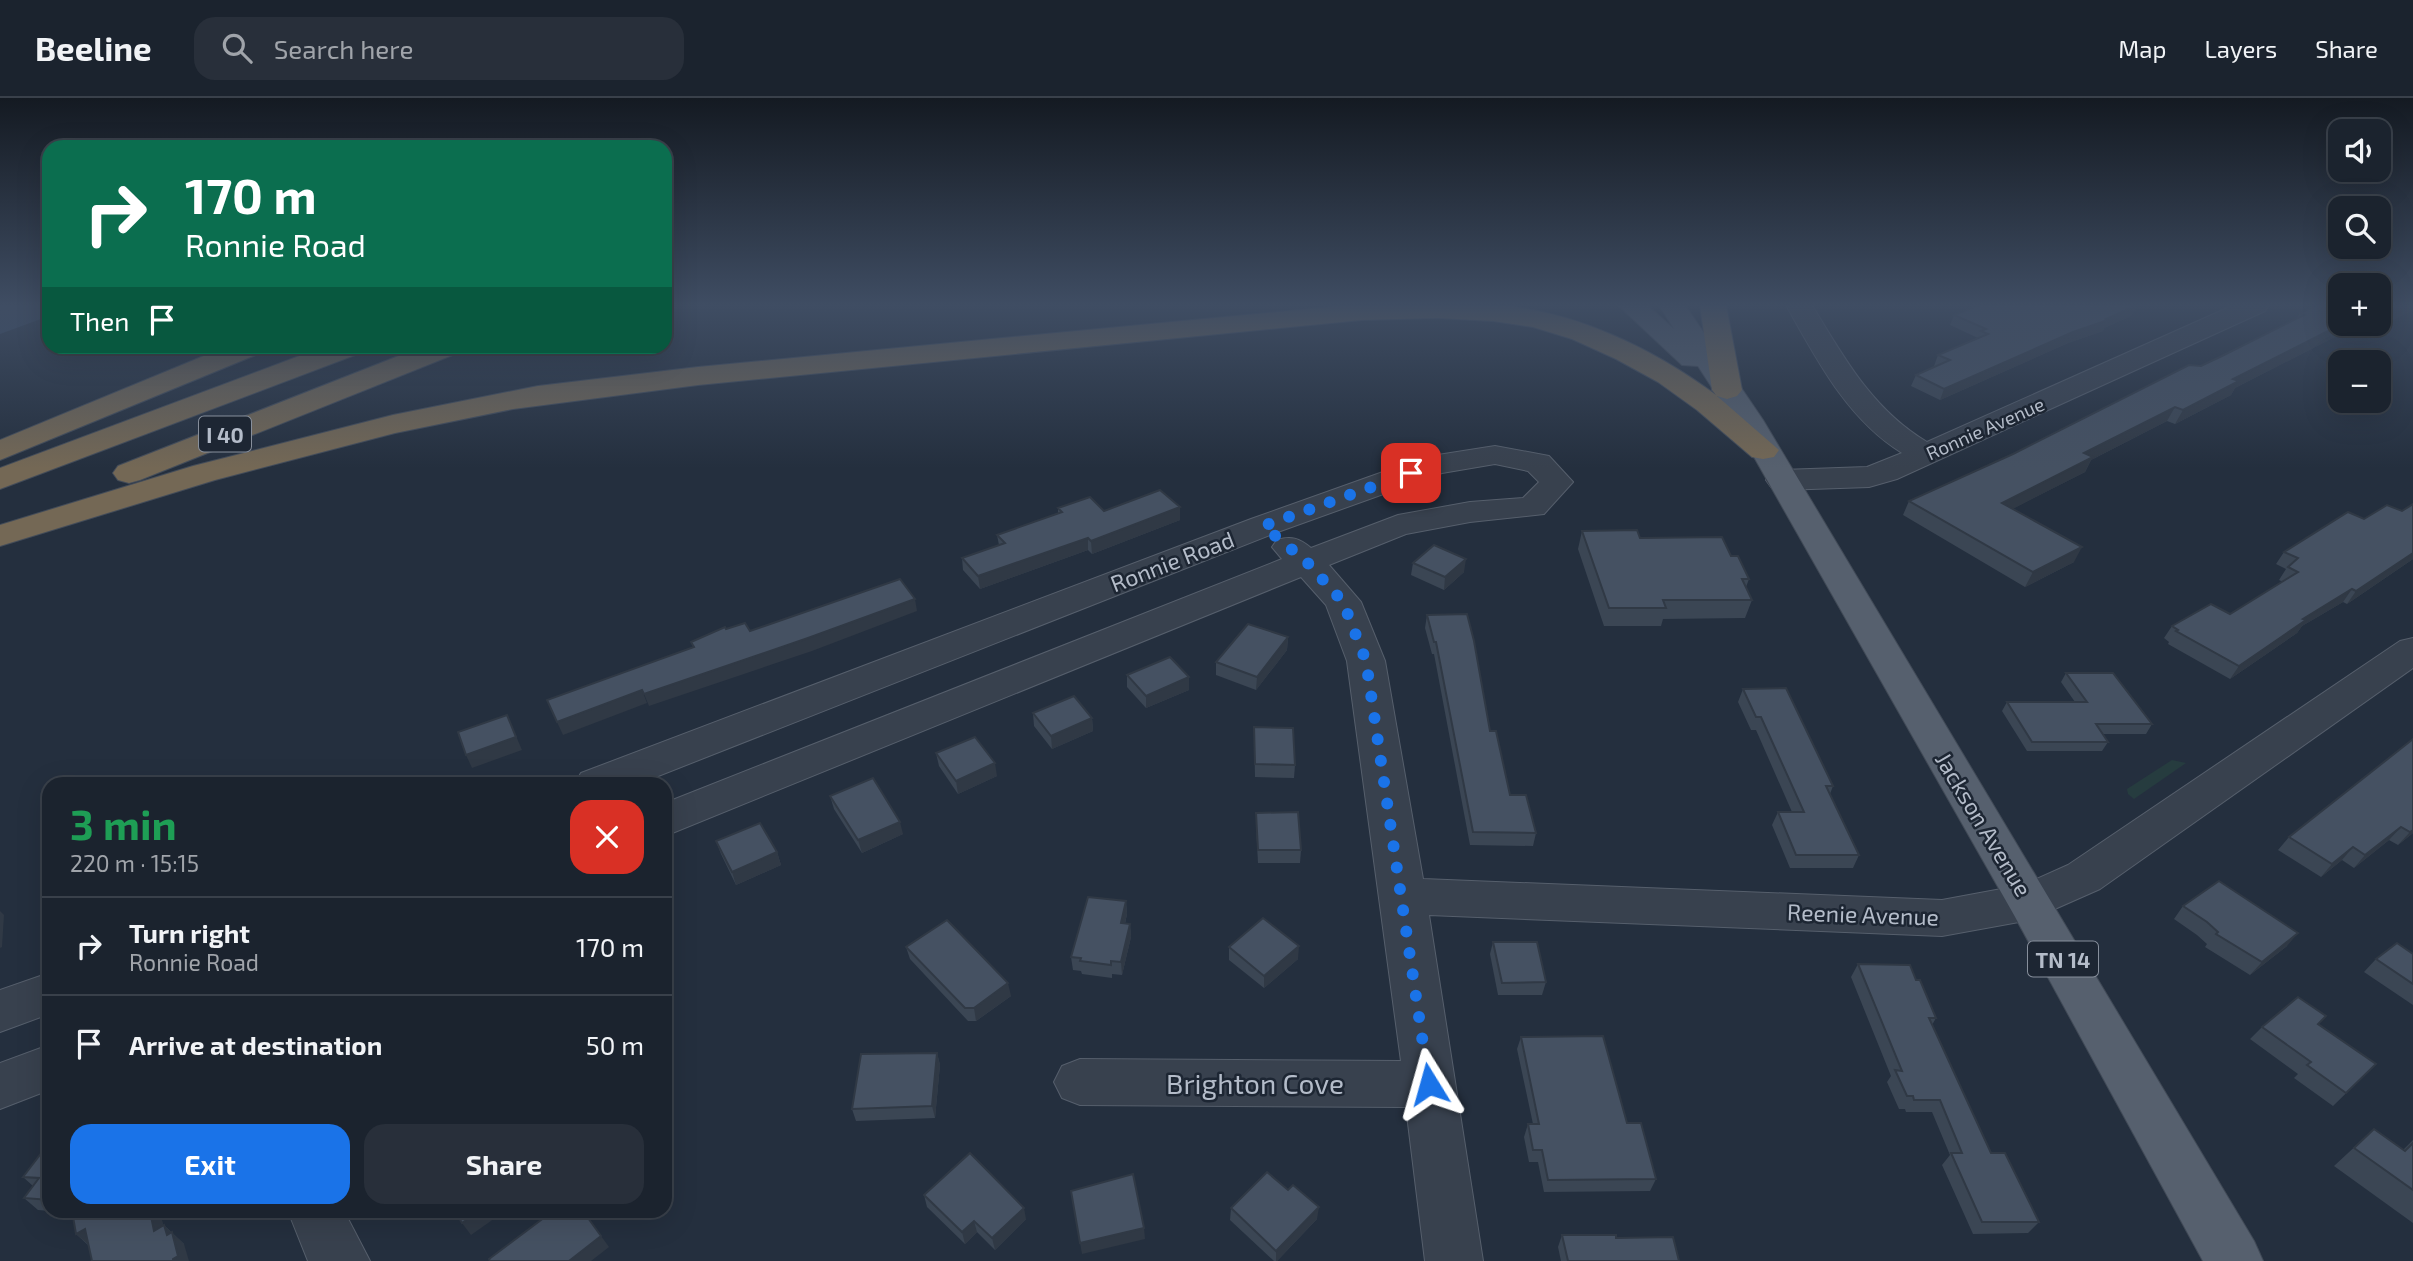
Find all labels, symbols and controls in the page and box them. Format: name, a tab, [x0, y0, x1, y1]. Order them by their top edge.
search box	[194, 17, 684, 80]
text: Beeline	[35, 28, 152, 68]
icon: search	[218, 29, 256, 67]
text: Search here	[274, 33, 413, 64]
text: Map	[2118, 34, 2166, 63]
text: Layers	[2204, 34, 2277, 63]
text: Share	[2315, 34, 2378, 63]
map controls	[2328, 119, 2391, 413]
button: sound	[2328, 119, 2391, 182]
text: 170 m	[185, 165, 317, 224]
icon: right	[70, 168, 161, 259]
button: search	[2328, 196, 2391, 259]
text: Ronnie Road	[185, 225, 366, 263]
button: +	[2328, 273, 2391, 336]
icon: arrive	[143, 301, 181, 339]
text: Then	[70, 305, 129, 336]
button: −	[2328, 350, 2391, 413]
street label: Ronnie Avenue	[1922, 392, 2048, 464]
road number: I 40	[199, 416, 251, 452]
pin	[1381, 443, 1441, 503]
icon: arrive	[1392, 454, 1430, 492]
street label: Ronnie Road	[1106, 525, 1238, 597]
street label: Jackson Avenue	[1930, 747, 2038, 901]
text: 3 min	[70, 798, 177, 848]
button: close	[570, 800, 644, 874]
text: 220 m · 15:15	[70, 849, 199, 877]
street label: Reenie Avenue	[1787, 897, 1939, 931]
text: Turn right	[129, 917, 250, 948]
icon: right	[70, 927, 108, 965]
text: 170 m	[576, 931, 644, 962]
road number: TN 14	[2028, 942, 2098, 976]
text: Ronnie Road	[129, 948, 259, 976]
icon: arrive	[70, 1025, 108, 1063]
text: Arrive at destination	[129, 1029, 382, 1060]
text: 50 m	[586, 1029, 644, 1060]
position arrow	[1392, 1047, 1466, 1121]
street label: Brighton Cove	[1166, 1066, 1344, 1100]
button: Exit	[70, 1124, 350, 1204]
button: Share	[364, 1124, 644, 1204]

